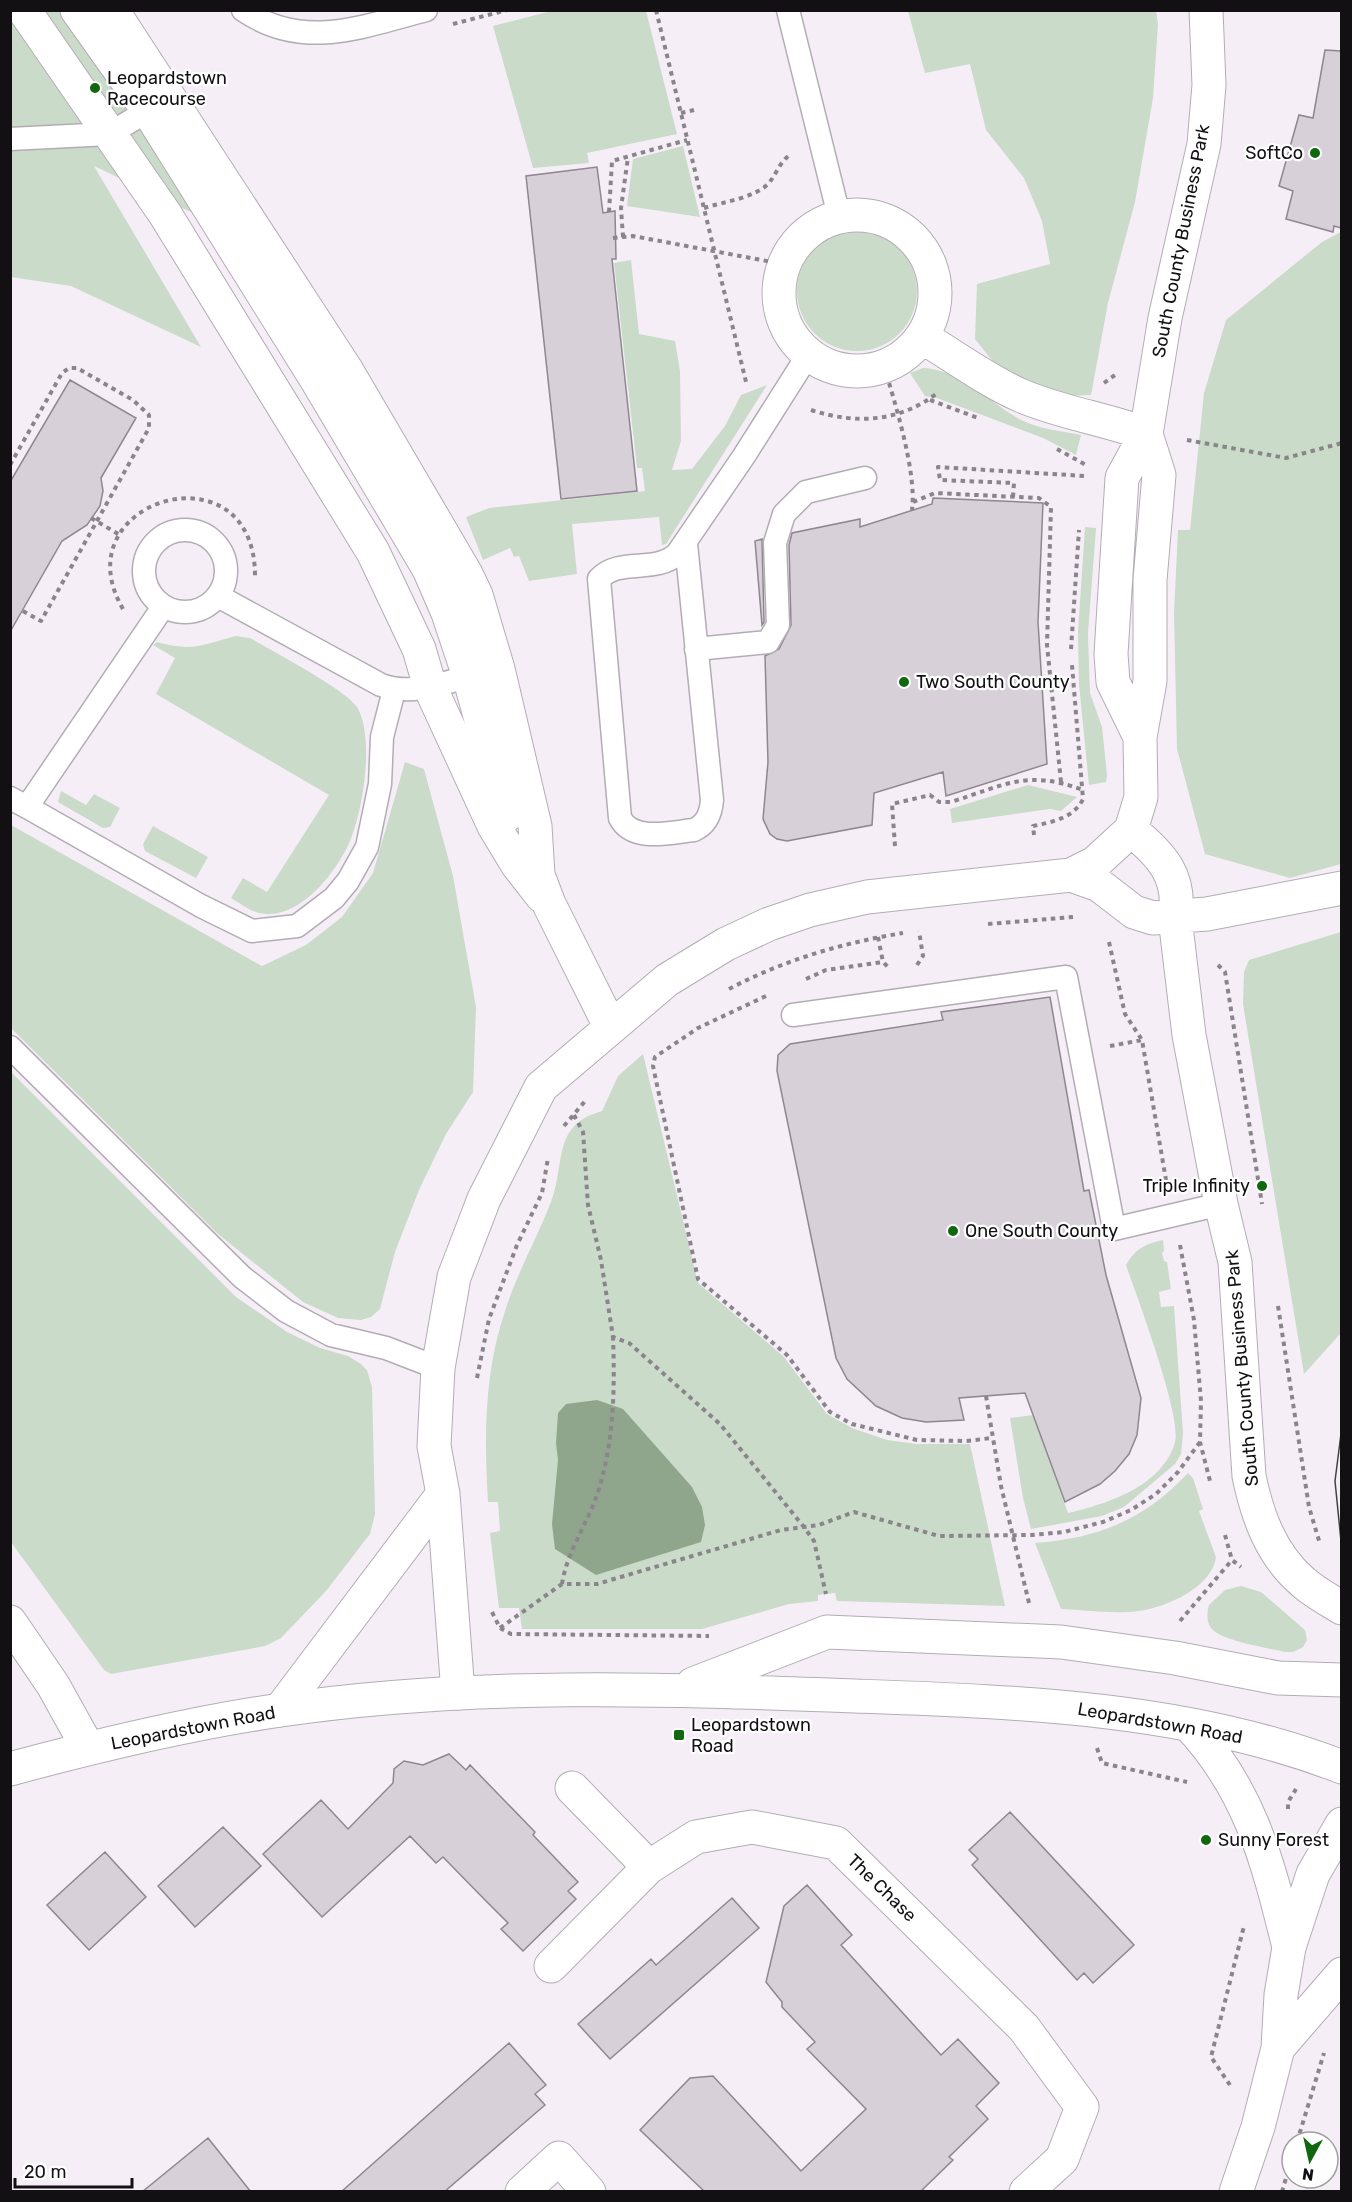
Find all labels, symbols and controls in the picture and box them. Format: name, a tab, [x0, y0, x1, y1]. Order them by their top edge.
place label: Leopardstown Racecourse	[107, 67, 227, 110]
marker: Leopardstown Racecourse	[88, 81, 102, 95]
street label: South County Business Park	[1148, 122, 1215, 360]
place label: SoftCo	[1245, 142, 1303, 164]
marker: SoftCo	[1308, 146, 1322, 160]
place label: Two South County	[916, 671, 1070, 693]
marker: Two South County	[897, 675, 911, 689]
place label: Triple Infinity	[1142, 1175, 1250, 1197]
marker: Triple Infinity	[1255, 1179, 1269, 1193]
place label: One South County	[965, 1220, 1118, 1242]
marker: One South County	[946, 1224, 960, 1238]
street label: South County Business Park	[1221, 1248, 1263, 1487]
street label: Leopardstown Road	[1076, 1698, 1244, 1748]
street label: Leopardstown Road	[109, 1701, 277, 1755]
place label: Leopardstown Road	[691, 1714, 811, 1757]
marker: Leopardstown Road	[672, 1728, 686, 1742]
place label: Sunny Forest	[1218, 1829, 1329, 1851]
marker: Sunny Forest	[1199, 1833, 1213, 1847]
street label: The Chase	[843, 1850, 921, 1926]
north arrow	[1280, 2130, 1340, 2190]
scale bar	[15, 2151, 132, 2189]
text: 20 m	[24, 2161, 66, 2183]
text: N	[1301, 2164, 1315, 2185]

